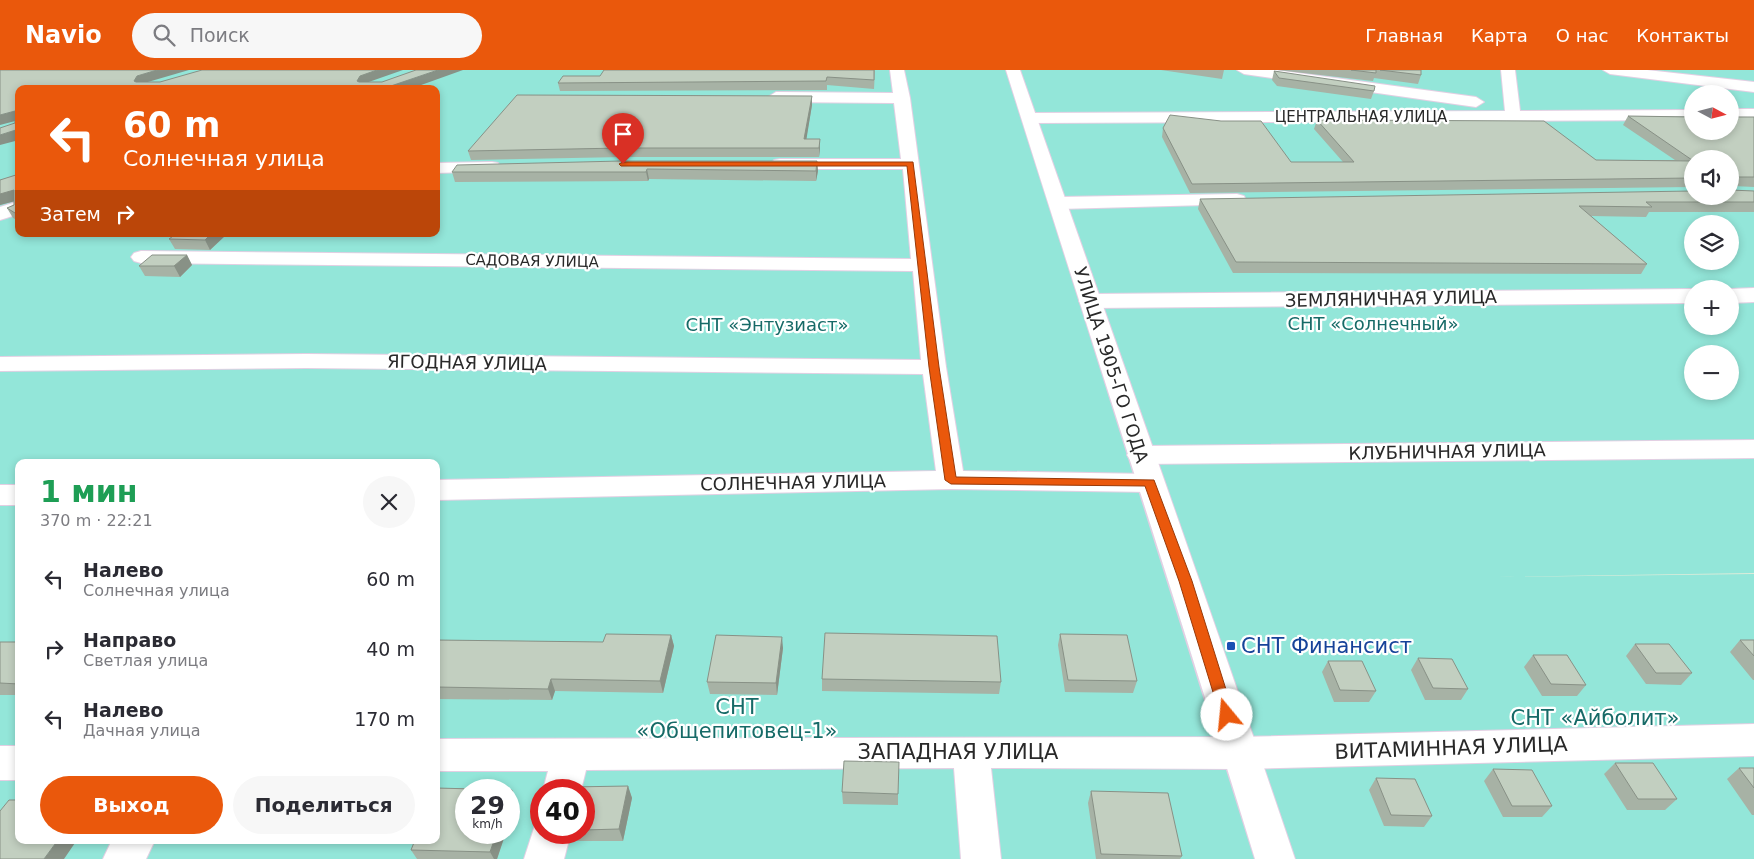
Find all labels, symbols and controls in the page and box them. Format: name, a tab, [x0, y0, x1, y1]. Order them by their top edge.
search box	[132, 13, 482, 58]
text: Navio	[25, 21, 102, 49]
icon: search	[150, 21, 178, 49]
text: Поиск	[190, 24, 250, 46]
text: Главная	[1365, 25, 1443, 46]
text: Карта	[1471, 25, 1528, 46]
text: О нас	[1556, 25, 1608, 46]
text: Контакты	[1636, 25, 1729, 46]
north arrow	[1684, 85, 1739, 140]
map controls	[1684, 85, 1739, 400]
icon: left	[40, 105, 105, 170]
text: 60 m	[123, 105, 220, 145]
street label: ЦЕНТРАЛЬНАЯ УЛИЦА	[1275, 108, 1448, 126]
pin	[602, 113, 644, 164]
icon: arrive	[609, 120, 637, 148]
text: Солнечная улица	[123, 146, 325, 171]
button: sound	[1684, 150, 1739, 205]
icon: right	[111, 200, 139, 228]
text: Затем	[40, 203, 101, 225]
button: layers	[1684, 215, 1739, 270]
street label: САДОВАЯ УЛИЦА	[465, 251, 600, 271]
street label: УЛИЦА 1905-ГО ГОДА	[1070, 264, 1153, 466]
button: +	[1684, 280, 1739, 335]
street label: ЗЕМЛЯНИЧНАЯ УЛИЦА	[1285, 286, 1498, 311]
park label: СНТ «Солнечный»	[1287, 313, 1459, 334]
park label: СНТ «Энтузиаст»	[685, 314, 849, 335]
button: −	[1684, 345, 1739, 400]
street label: ЯГОДНАЯ УЛИЦА	[387, 351, 548, 374]
street label: КЛУБНИЧНАЯ УЛИЦА	[1348, 439, 1546, 464]
street label: СОЛНЕЧНАЯ УЛИЦА	[700, 470, 887, 495]
text: 1 мин	[40, 474, 138, 509]
button: close	[363, 476, 415, 528]
text: 370 m · 22:21	[40, 511, 153, 530]
text: Налево	[83, 559, 164, 581]
icon: left	[40, 565, 68, 593]
text: 60 m	[366, 568, 415, 590]
text: Солнечная улица	[83, 581, 230, 600]
text: Направо	[83, 629, 176, 651]
place label: СНТ Финансист	[1241, 634, 1412, 658]
icon: right	[40, 635, 68, 663]
text: 40 m	[366, 638, 415, 660]
marker: СНТ Финансист	[1225, 640, 1237, 652]
text: Светлая улица	[83, 651, 208, 670]
position arrow	[1200, 688, 1252, 740]
park label: СНТ «Общепитовец-1»	[637, 695, 837, 743]
text: Налево	[83, 699, 164, 721]
icon: left	[40, 705, 68, 733]
park label: СНТ «Айболит»	[1511, 706, 1679, 730]
text: 170 m	[354, 708, 415, 730]
text: Дачная улица	[83, 721, 201, 740]
street label: ВИТАМИННАЯ УЛИЦА	[1334, 732, 1569, 764]
street label: ЗАПАДНАЯ УЛИЦА	[858, 740, 1059, 764]
button: Выход	[40, 776, 223, 834]
button: Поделиться	[233, 776, 415, 834]
speed limit sign: 40	[530, 779, 595, 844]
text: 29	[470, 791, 505, 820]
text: km/h	[472, 817, 503, 831]

